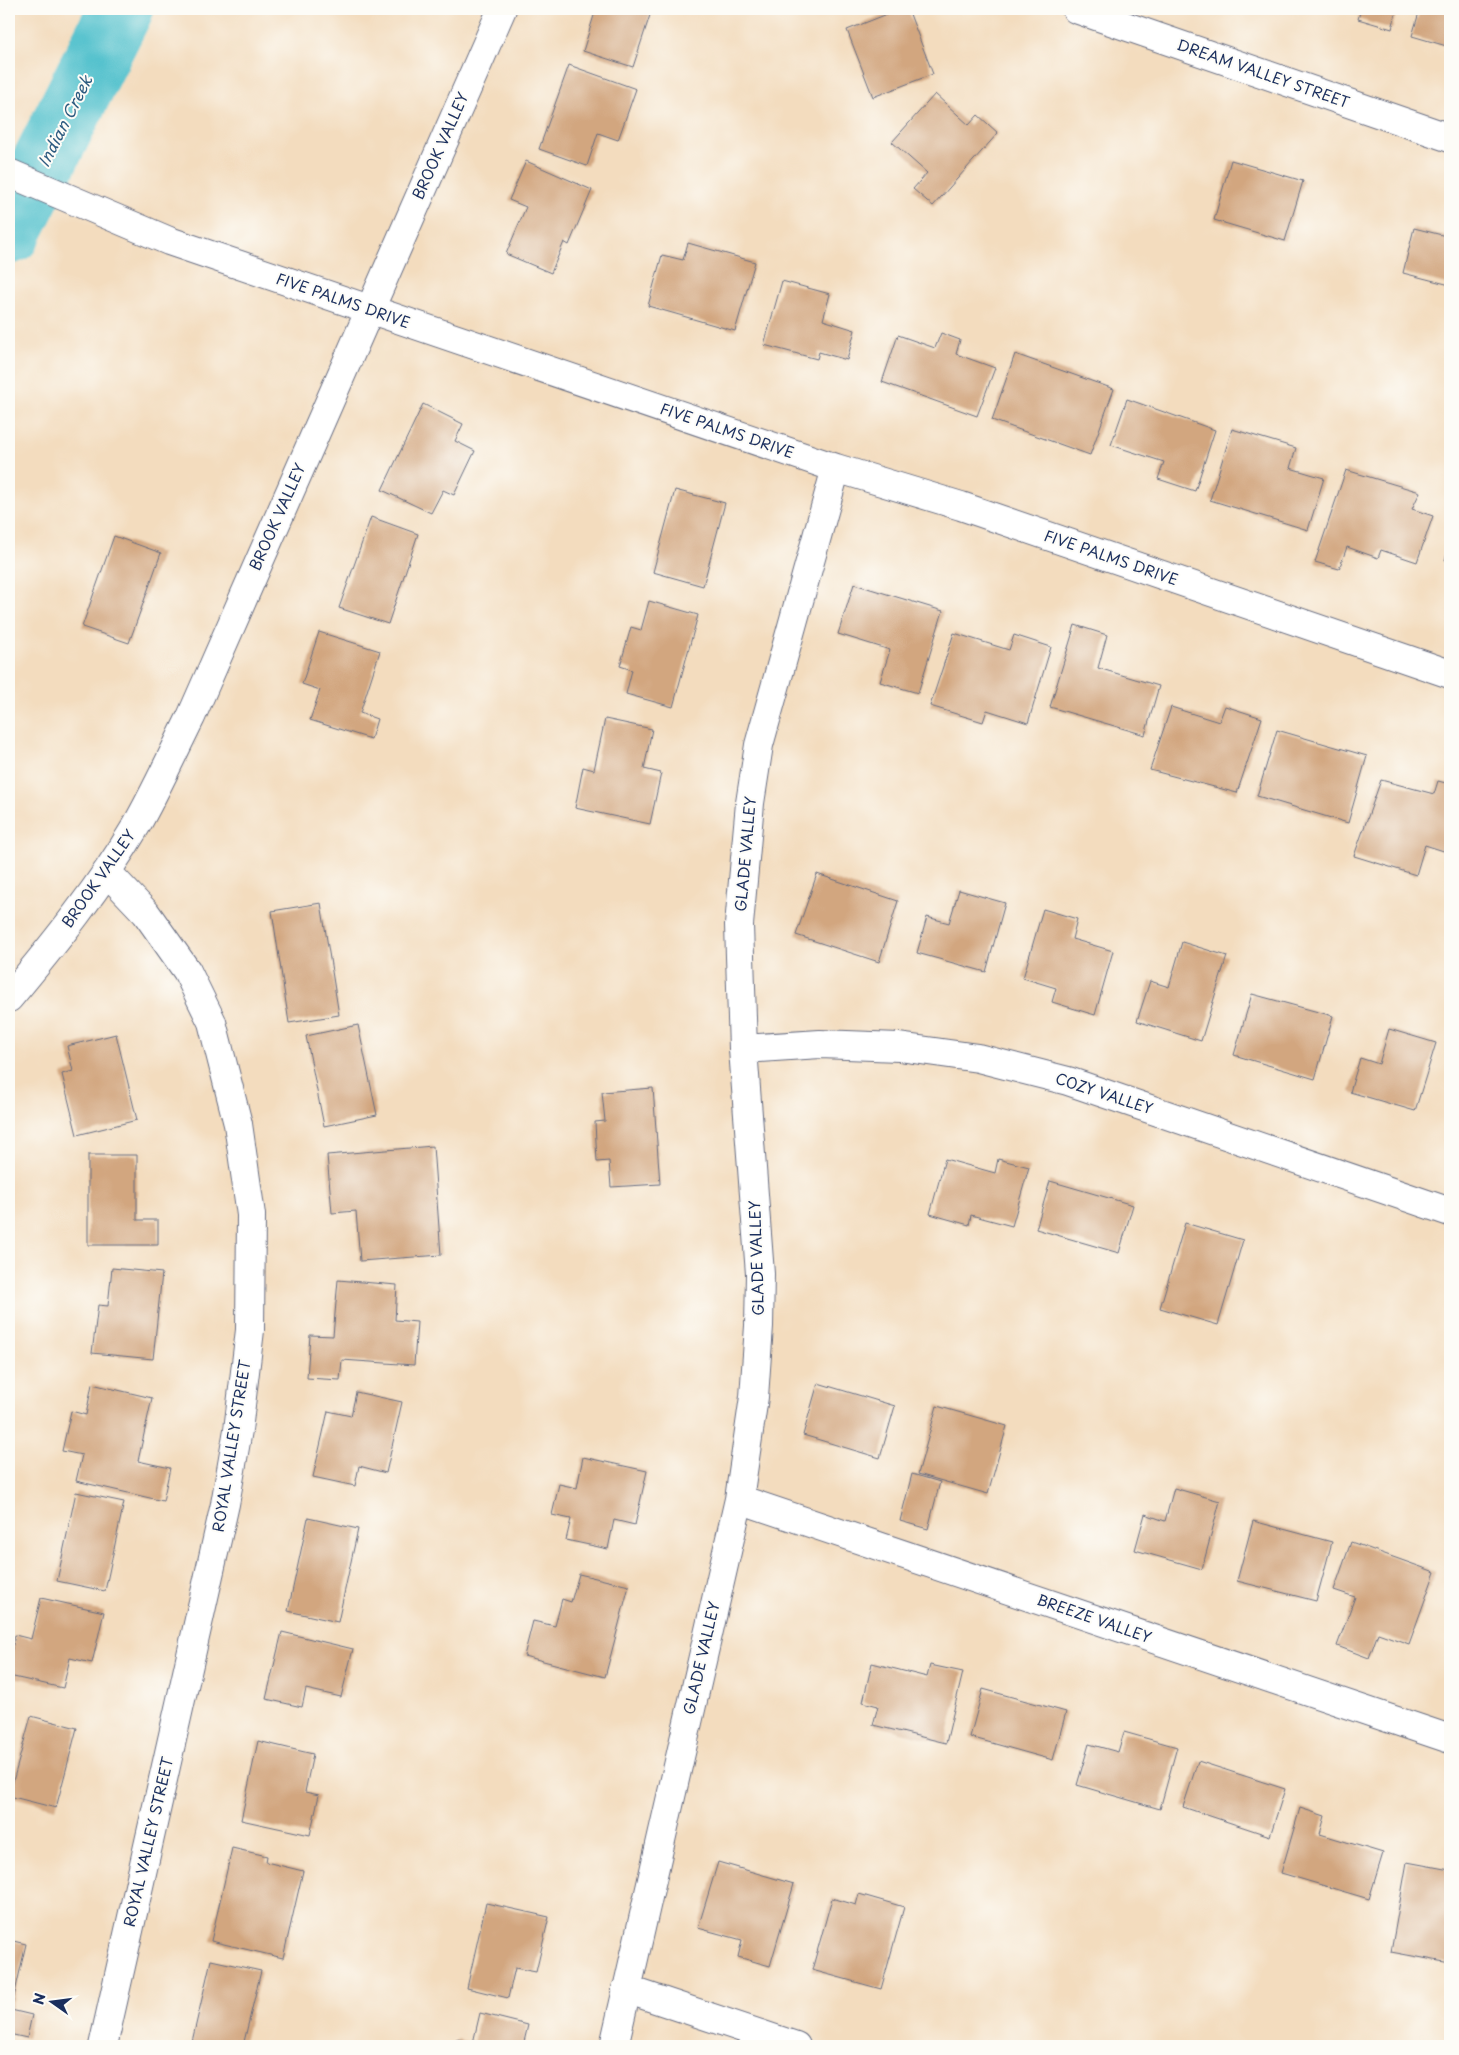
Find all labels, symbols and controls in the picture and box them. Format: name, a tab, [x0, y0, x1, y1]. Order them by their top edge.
street label: DREAM VALLEY STREET	[1174, 32, 1354, 113]
water label: Indian Creek	[31, 70, 98, 170]
street label: BROOK VALLEY	[406, 88, 474, 203]
street label: FIVE PALMS DRIVE	[273, 266, 413, 333]
street label: FIVE PALMS DRIVE	[657, 396, 797, 463]
street label: BROOK VALLEY	[243, 459, 311, 574]
street label: FIVE PALMS DRIVE	[1041, 523, 1181, 590]
street label: GLADE VALLEY	[728, 795, 761, 912]
street label: BROOK VALLEY	[55, 824, 140, 932]
street label: COZY VALLEY	[1053, 1066, 1156, 1119]
street label: GLADE VALLEY	[742, 1200, 769, 1316]
street label: ROYAL VALLEY STREET	[206, 1357, 256, 1533]
street label: BREEZE VALLEY	[1034, 1587, 1155, 1648]
street label: GLADE VALLEY	[676, 1598, 725, 1717]
street label: ROYAL VALLEY STREET	[117, 1754, 178, 1929]
north arrow	[28, 1978, 78, 2028]
text: N	[27, 1991, 50, 2007]

